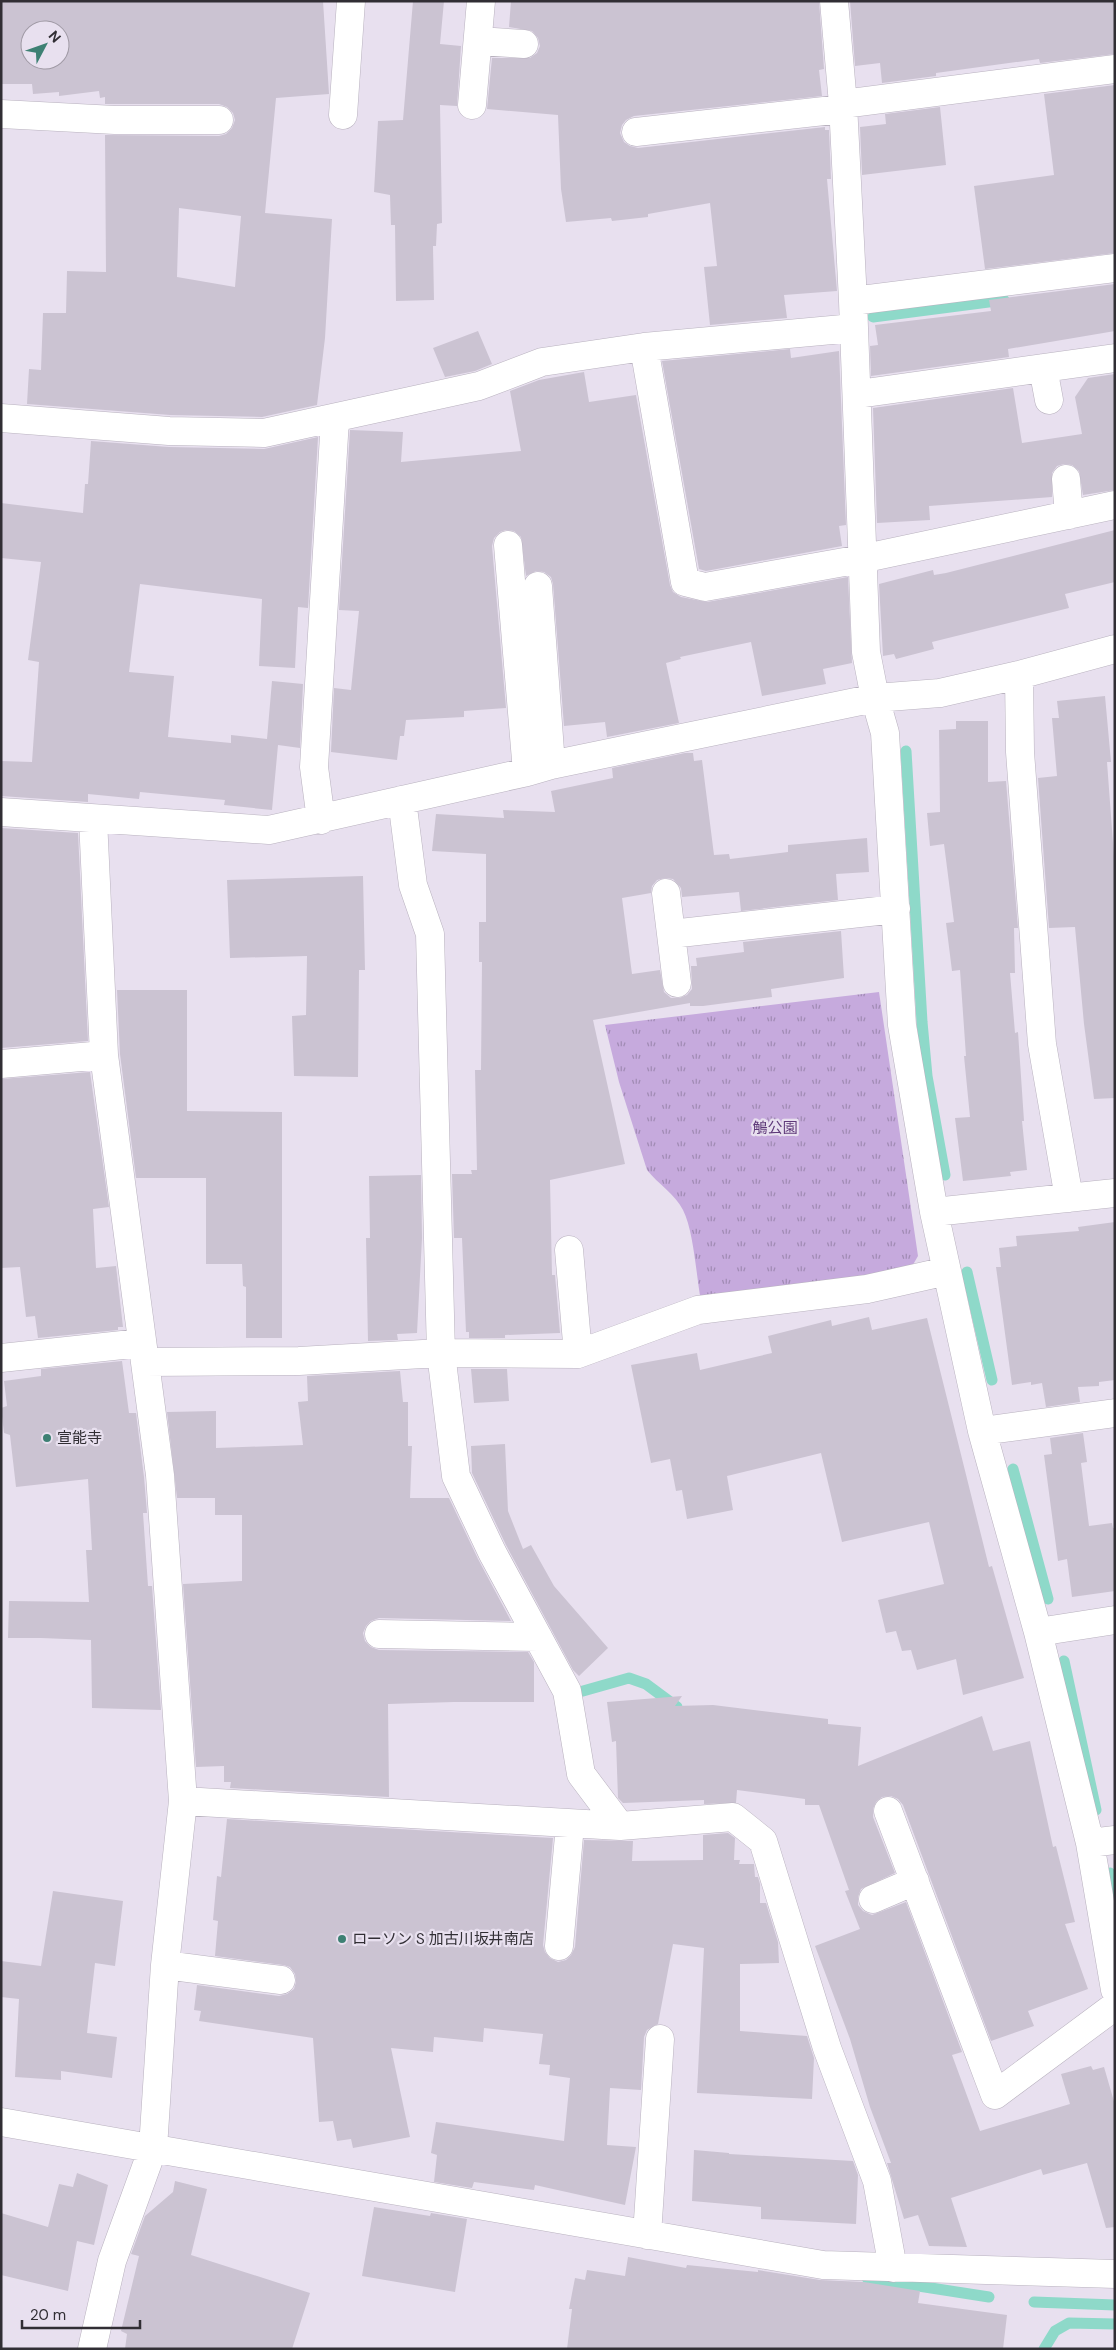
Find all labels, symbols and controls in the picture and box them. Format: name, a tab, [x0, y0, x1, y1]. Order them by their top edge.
north arrow	[20, 20, 70, 70]
text: N	[45, 27, 65, 46]
park label: 鵤公園	[752, 1118, 798, 1138]
place label: 宣能寺	[57, 1428, 102, 1448]
marker: 宣能寺	[41, 1432, 53, 1444]
place label: ローソン S 加古川坂井南店	[352, 1929, 534, 1949]
marker: ローソン S 加古川坂井南店	[336, 1933, 348, 1945]
scale bar	[22, 2298, 140, 2330]
text: 20 m	[30, 2305, 66, 2325]

